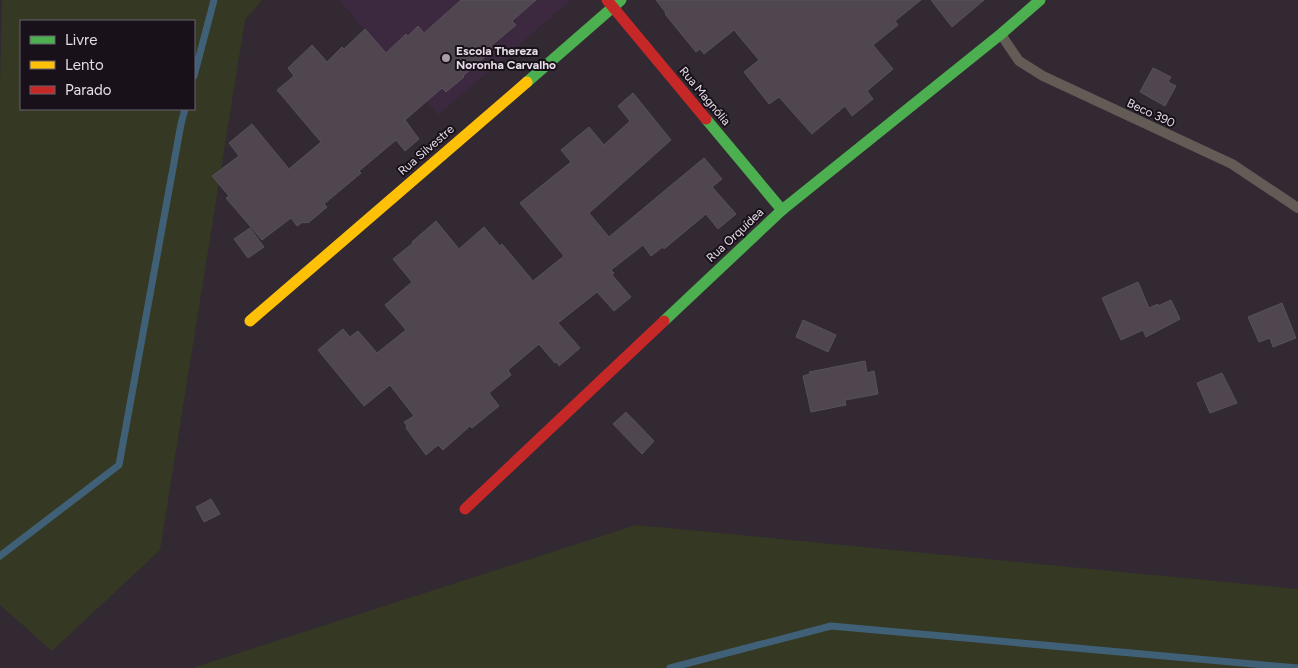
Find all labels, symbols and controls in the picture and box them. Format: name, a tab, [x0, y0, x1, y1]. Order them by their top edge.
legend	[20, 20, 195, 110]
text: Livre	[65, 31, 97, 49]
place label: Escola Thereza Noronha Carvalho	[456, 44, 556, 72]
marker: Escola Thereza Noronha Carvalho	[440, 52, 452, 64]
text: Lento	[65, 56, 104, 74]
street label: Rua Magnólia	[677, 64, 733, 128]
text: Parado	[65, 81, 112, 99]
street label: Beco 390	[1125, 96, 1177, 130]
street label: Rua Silvestre	[395, 122, 457, 178]
street label: Rua Orquídea	[704, 205, 766, 265]

